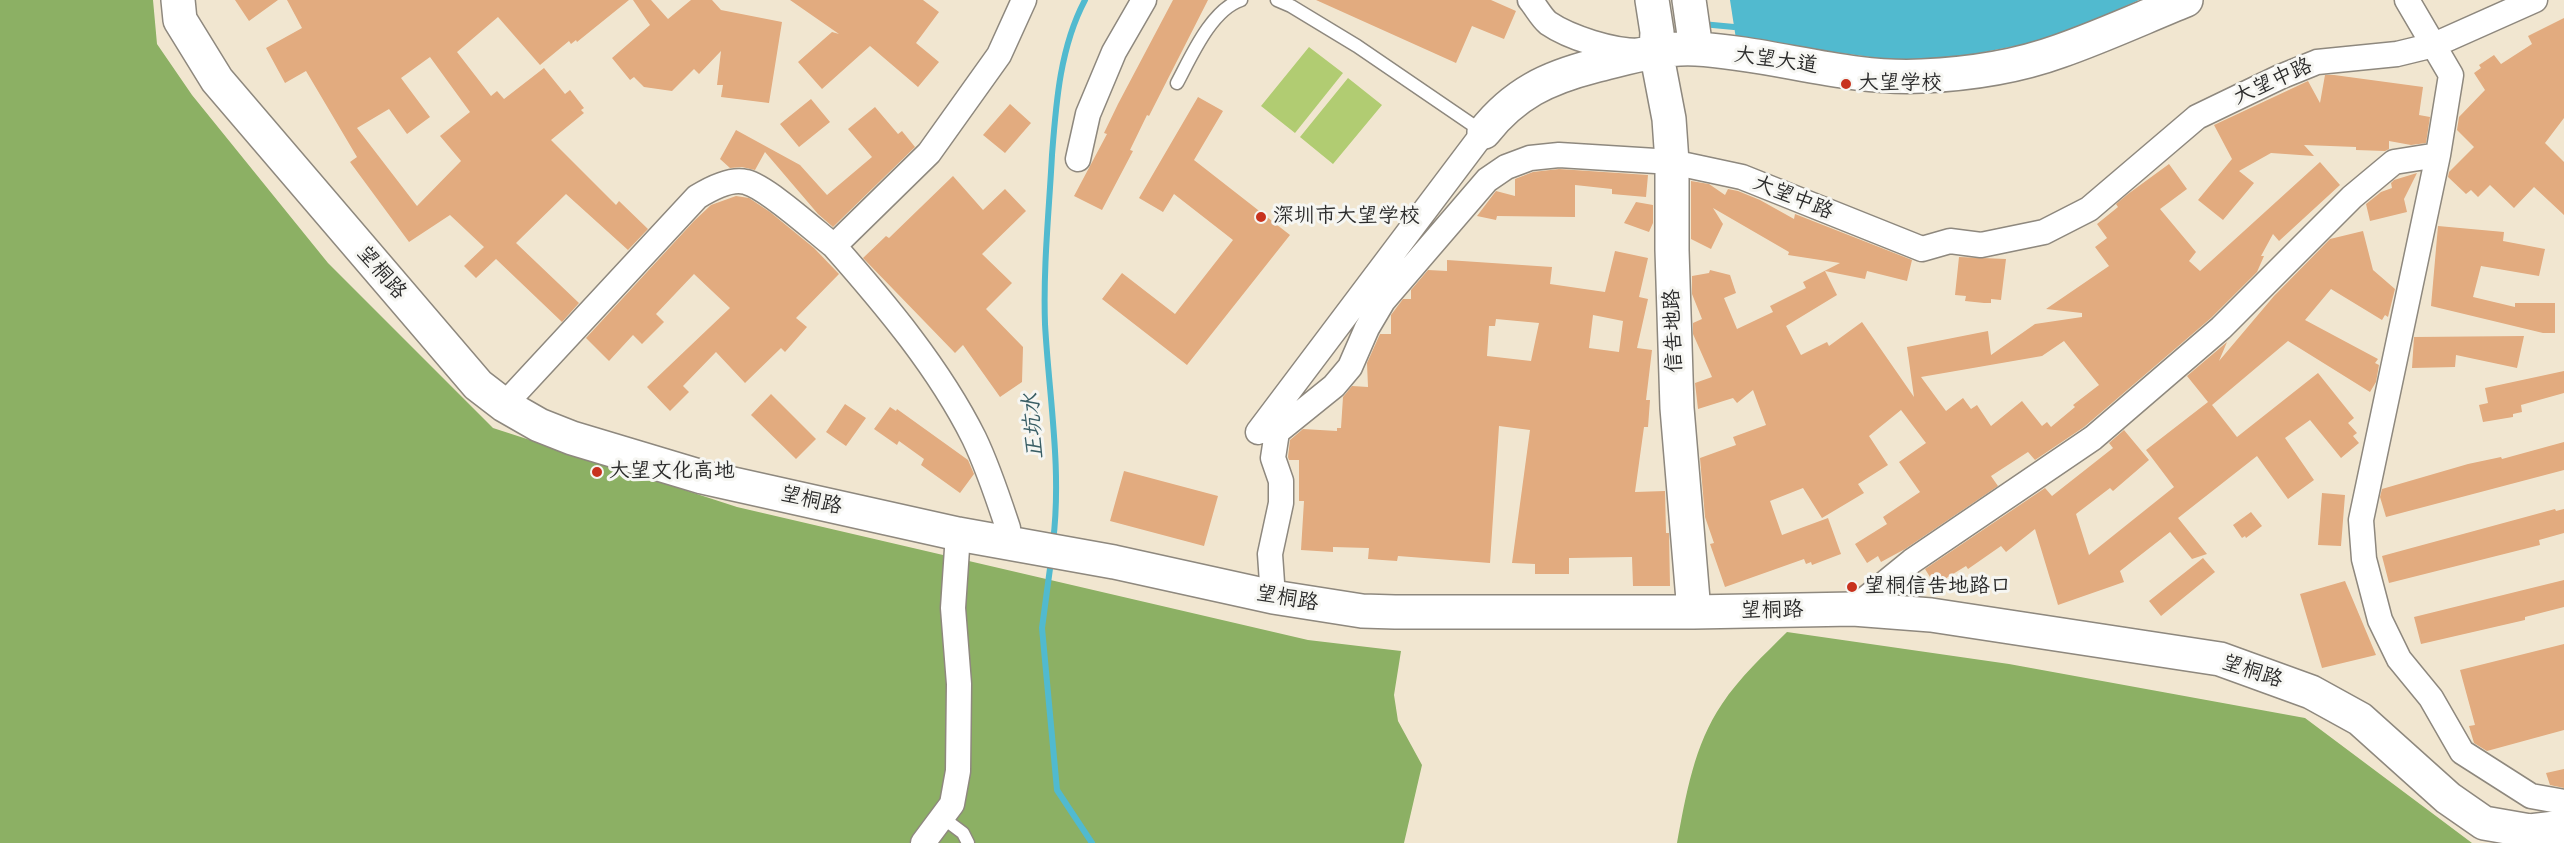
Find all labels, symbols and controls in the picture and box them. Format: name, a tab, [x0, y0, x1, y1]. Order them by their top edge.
street label: 大望大道	[1733, 43, 1819, 79]
street label: 大望中路	[2230, 53, 2316, 111]
place label: 大望学校	[1858, 71, 1942, 97]
marker: 大望学校	[1839, 77, 1853, 91]
street label: 大望中路	[1749, 171, 1837, 225]
place label: 深圳市大望学校	[1273, 204, 1420, 230]
marker: 深圳市大望学校	[1254, 210, 1268, 224]
street label: 望桐路	[351, 241, 411, 305]
street label: 信告地路	[1660, 289, 1688, 373]
water label: 正坑水	[1019, 392, 1049, 460]
place label: 大望文化高地	[609, 459, 735, 485]
marker: 大望文化高地	[590, 465, 604, 479]
street label: 望桐路	[777, 482, 845, 520]
place label: 望桐信告地路口	[1864, 574, 2011, 600]
marker: 望桐信告地路口	[1845, 580, 1859, 594]
street label: 望桐路	[1254, 581, 1320, 617]
street label: 望桐路	[1740, 598, 1804, 624]
street label: 望桐路	[2218, 650, 2286, 694]

